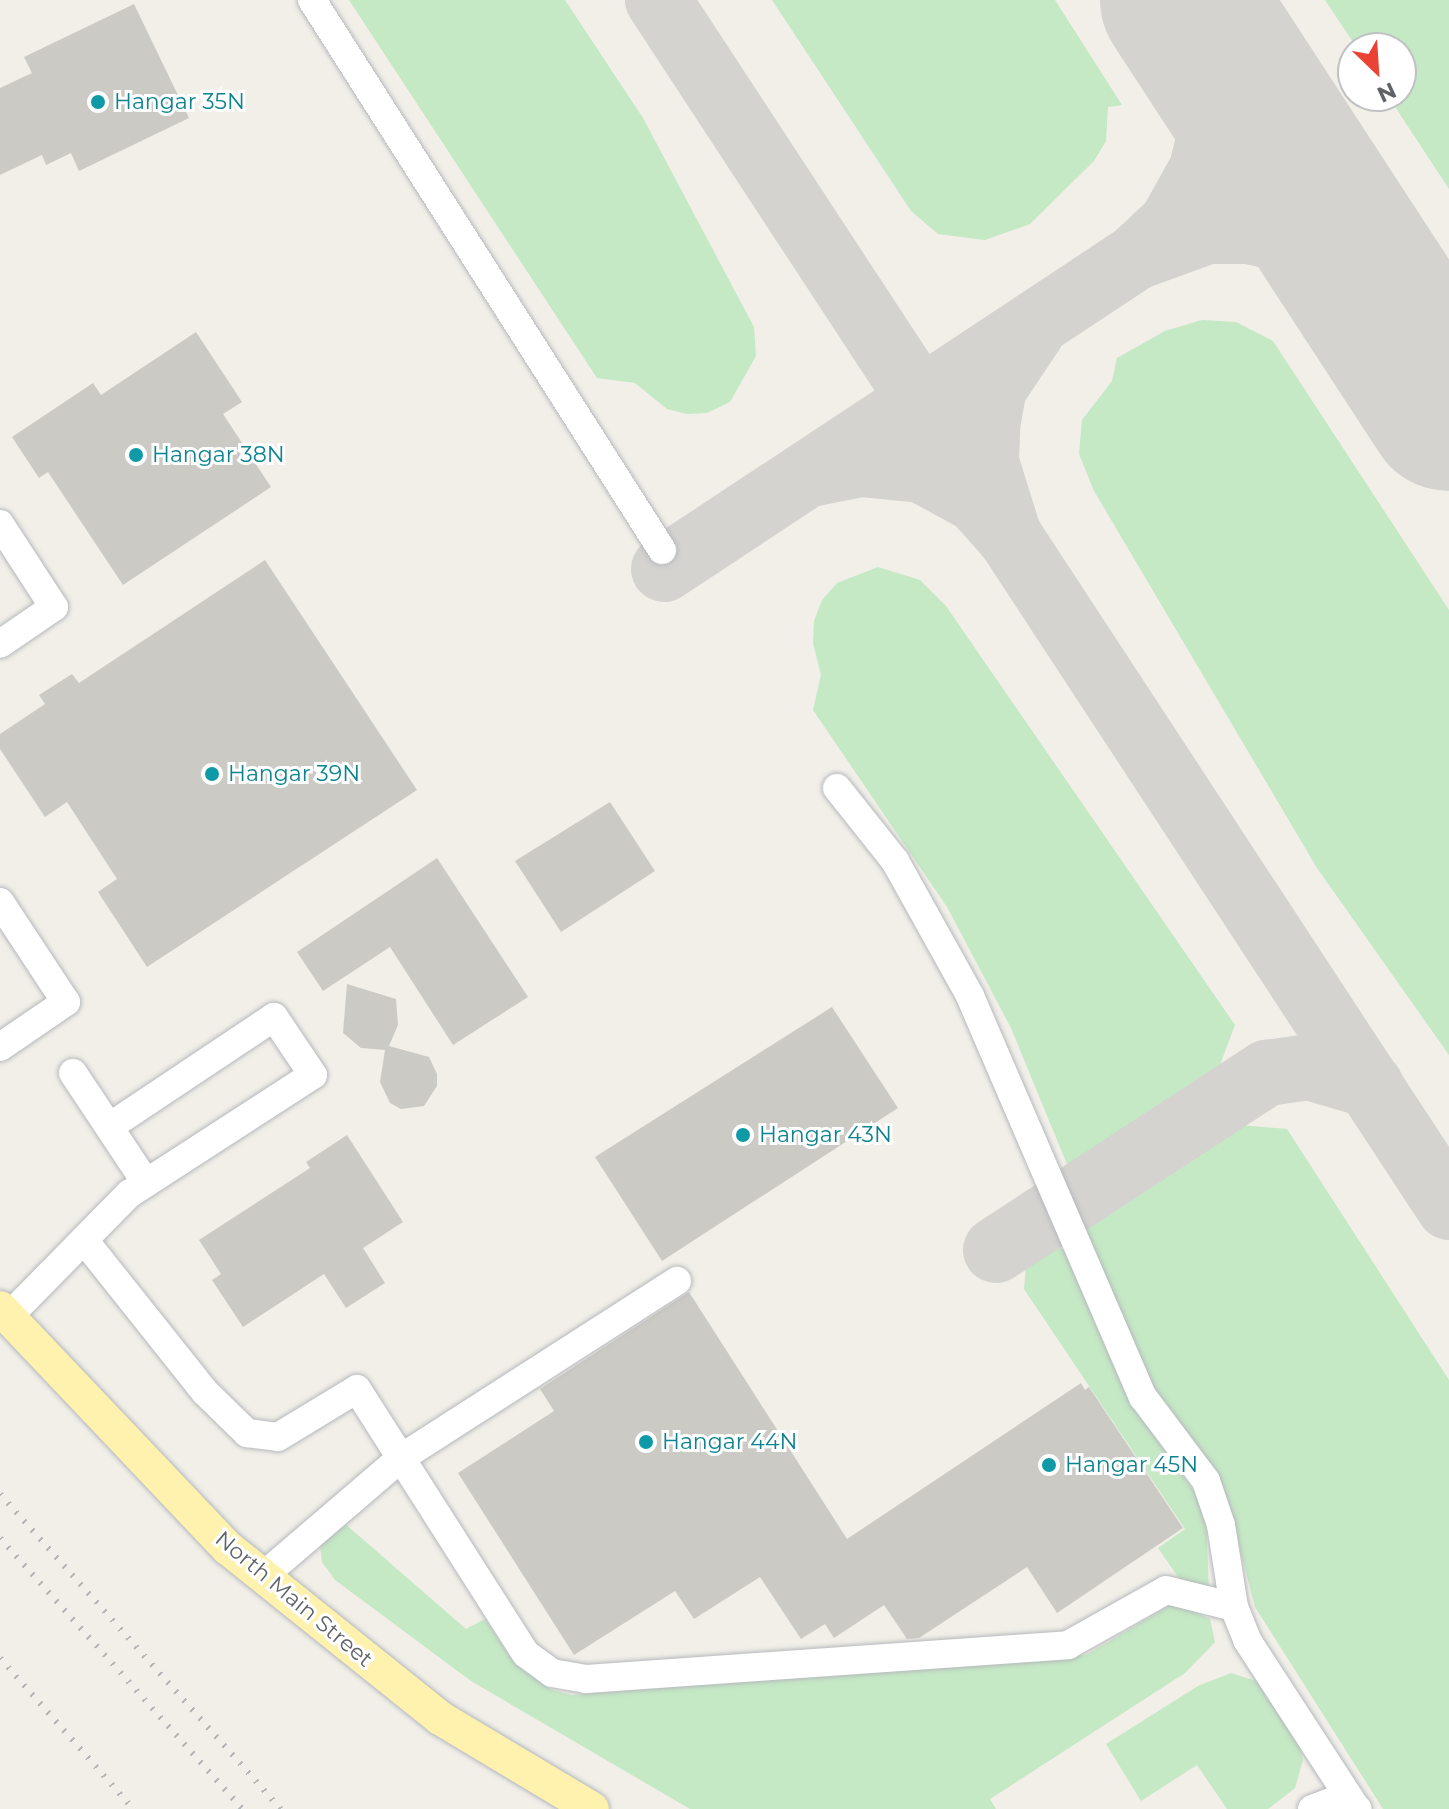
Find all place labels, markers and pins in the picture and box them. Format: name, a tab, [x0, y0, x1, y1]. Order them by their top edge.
place label: Hangar 35N	[114, 89, 245, 115]
marker: Hangar 35N	[89, 93, 107, 111]
place label: Hangar 38N	[152, 442, 285, 468]
marker: Hangar 38N	[127, 446, 145, 464]
place label: Hangar 39N	[228, 761, 360, 787]
marker: Hangar 39N	[203, 765, 221, 783]
place label: Hangar 43N	[759, 1122, 892, 1148]
marker: Hangar 43N	[734, 1126, 752, 1144]
place label: Hangar 44N	[662, 1429, 797, 1455]
marker: Hangar 44N	[637, 1433, 655, 1451]
place label: Hangar 45N	[1065, 1452, 1198, 1478]
marker: Hangar 45N	[1040, 1456, 1058, 1474]

